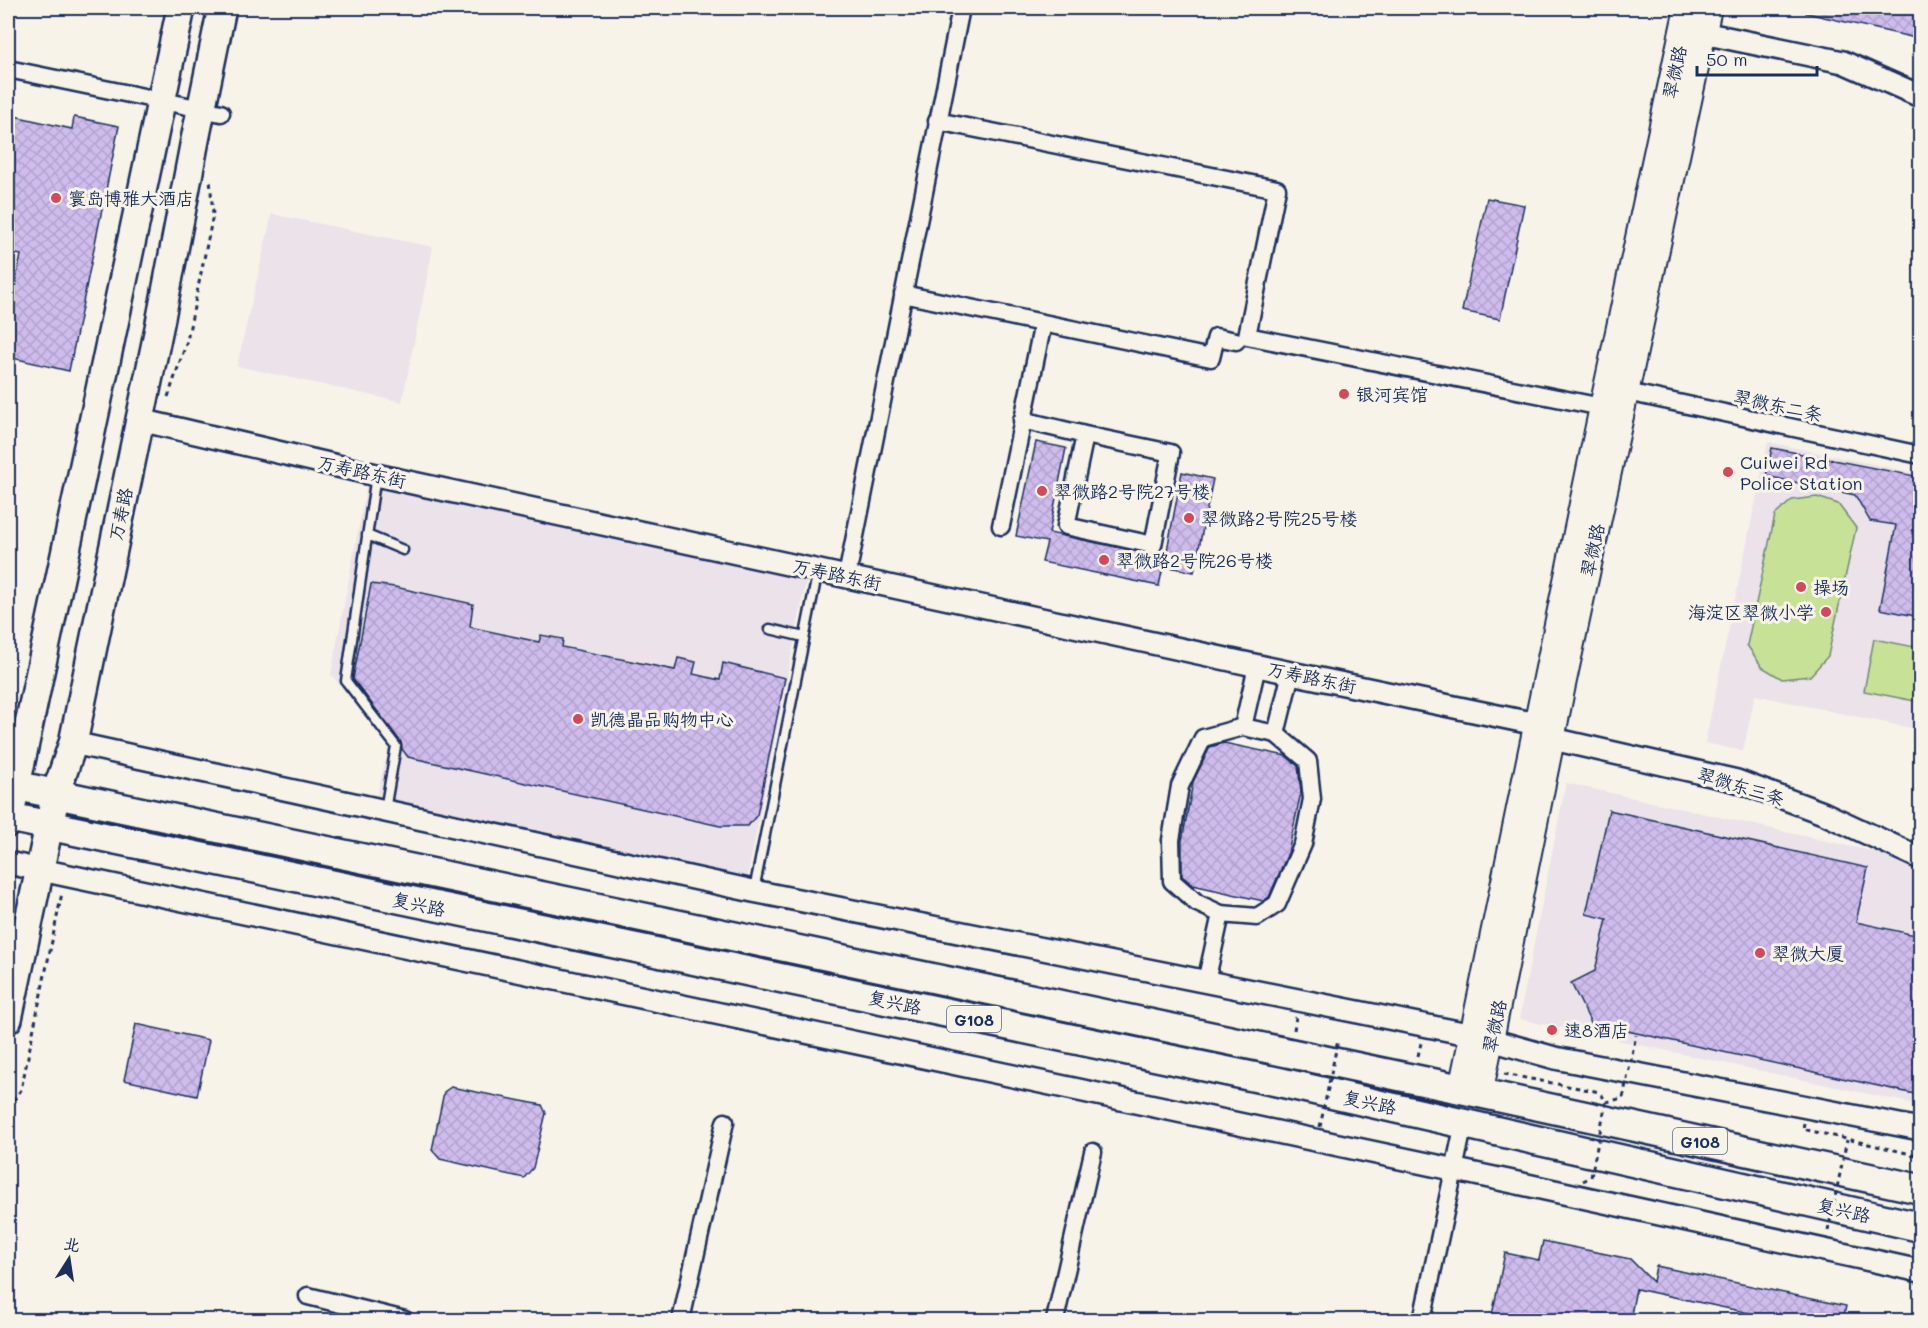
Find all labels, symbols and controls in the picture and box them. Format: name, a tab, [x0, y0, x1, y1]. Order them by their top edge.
scale bar	[1697, 39, 1817, 77]
street label: 翠微路	[1657, 43, 1691, 101]
text: 50 m	[1706, 47, 1748, 71]
place label: 寰岛博雅大酒店	[68, 186, 194, 210]
marker: 寰岛博雅大酒店	[49, 191, 63, 205]
place label: 银河宾馆	[1356, 382, 1428, 406]
street label: 翠微东二条	[1731, 384, 1825, 426]
marker: 银河宾馆	[1337, 387, 1351, 401]
street label: 万寿路东街	[315, 449, 409, 493]
place label: Cuiwei Rd Police Station	[1740, 450, 1863, 495]
marker: Cuiwei Rd Police Station	[1721, 465, 1735, 479]
place label: 翠微路2号院27号楼	[1054, 479, 1210, 503]
marker: 翠微路2号院27号楼	[1035, 484, 1049, 498]
street label: 万寿路	[103, 485, 137, 543]
place label: 翠微路2号院25号楼	[1201, 506, 1358, 530]
marker: 翠微路2号院25号楼	[1182, 511, 1196, 525]
street label: 翠微路	[1575, 521, 1609, 579]
place label: 翠微路2号院26号楼	[1116, 548, 1273, 572]
street label: 万寿路东街	[790, 553, 884, 595]
marker: 翠微路2号院26号楼	[1097, 553, 1111, 567]
place label: 操场	[1813, 575, 1849, 599]
marker: 操场	[1794, 580, 1808, 594]
place label: 海淀区翠微小学	[1688, 600, 1814, 624]
marker: 海淀区翠微小学	[1819, 605, 1833, 619]
street label: 万寿路东街	[1265, 656, 1359, 698]
place label: 凯德晶品购物中心	[590, 707, 734, 731]
marker: 凯德晶品购物中心	[571, 712, 585, 726]
street label: 翠微东三条	[1694, 761, 1788, 811]
street label: 复兴路	[390, 887, 448, 921]
place label: 翠微大厦	[1772, 941, 1844, 965]
marker: 翠微大厦	[1753, 946, 1767, 960]
street label: 复兴路	[866, 985, 924, 1019]
street label: 翠微路	[1477, 997, 1511, 1055]
road number: G108	[947, 1006, 1001, 1032]
place label: 速8酒店	[1564, 1018, 1629, 1042]
marker: 速8酒店	[1545, 1023, 1559, 1037]
street label: 复兴路	[1341, 1085, 1399, 1119]
road number: G108	[1673, 1128, 1727, 1154]
street label: 复兴路	[1815, 1192, 1873, 1228]
north arrow	[39, 1229, 99, 1289]
text: 北	[62, 1232, 82, 1256]

